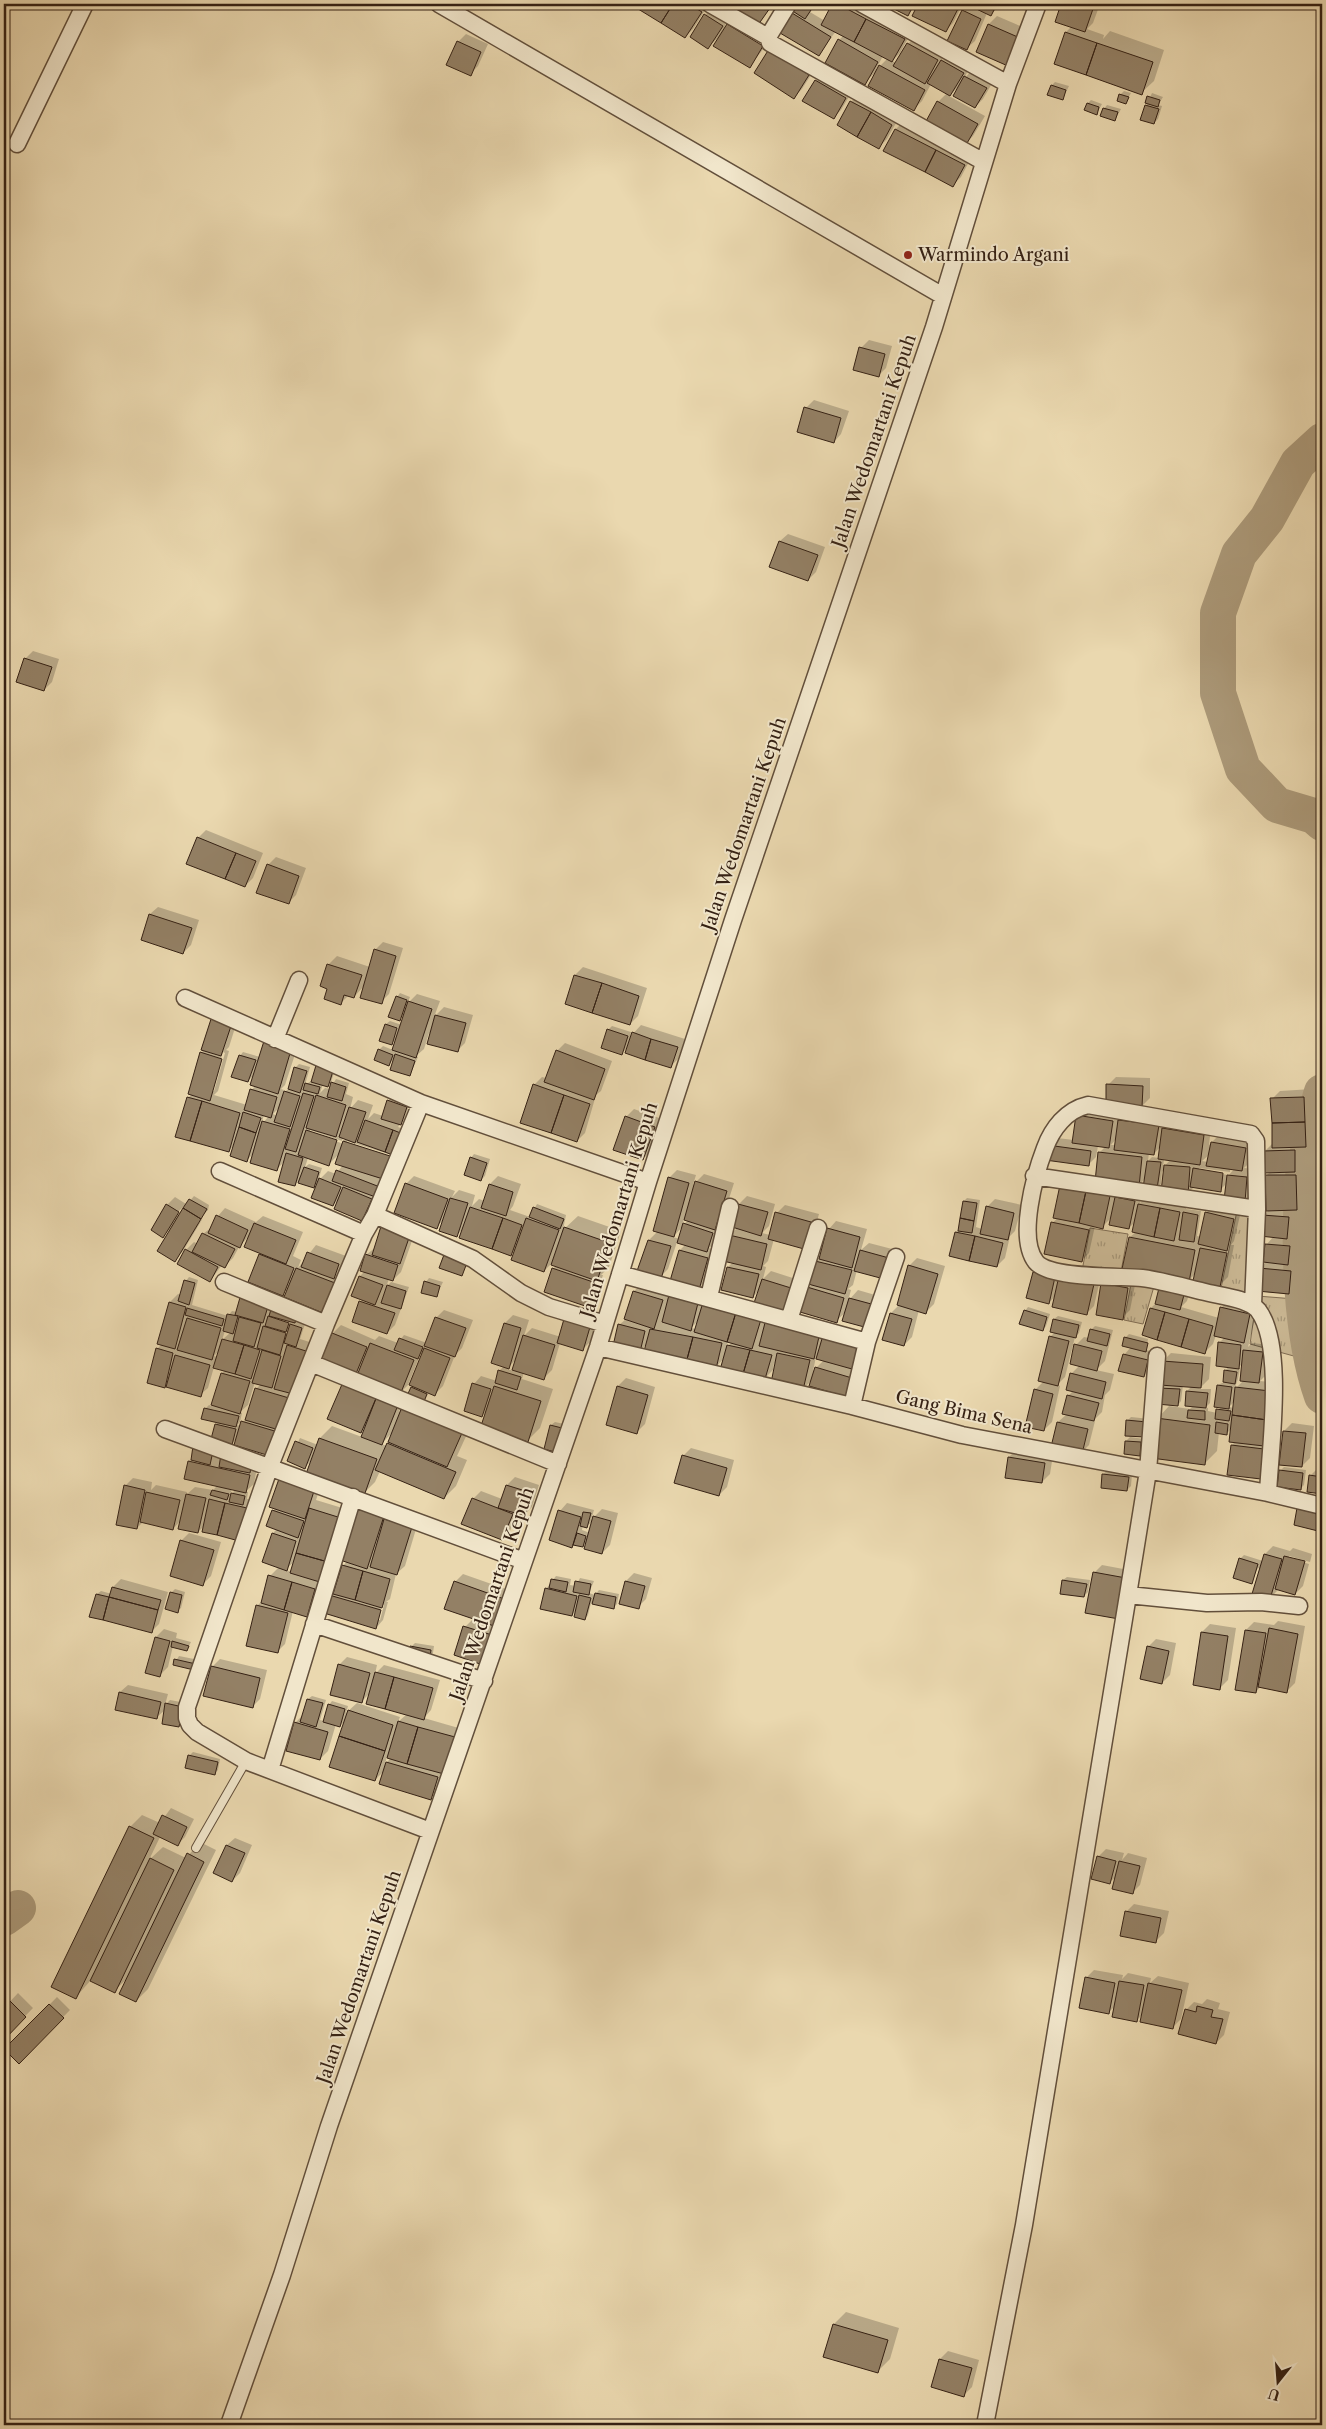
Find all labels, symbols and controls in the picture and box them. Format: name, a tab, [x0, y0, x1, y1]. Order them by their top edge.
place label: Warmindo Argani	[917, 244, 1070, 266]
marker: Warmindo Argani	[902, 249, 914, 261]
street label: Jalan Wedomartani Kepuh	[826, 331, 921, 554]
street label: Jalan Wedomartani Kepuh	[696, 714, 791, 937]
street label: Jalan Wedomartani Kepuh	[575, 1099, 662, 1323]
street label: Gang Bima Sena	[893, 1386, 1035, 1439]
street label: Jalan Wedomartani Kepuh	[444, 1484, 539, 1707]
street label: Jalan Wedomartani Kepuh	[311, 1867, 406, 2090]
north arrow	[1254, 2356, 1304, 2406]
text: U	[1266, 2384, 1282, 2405]

